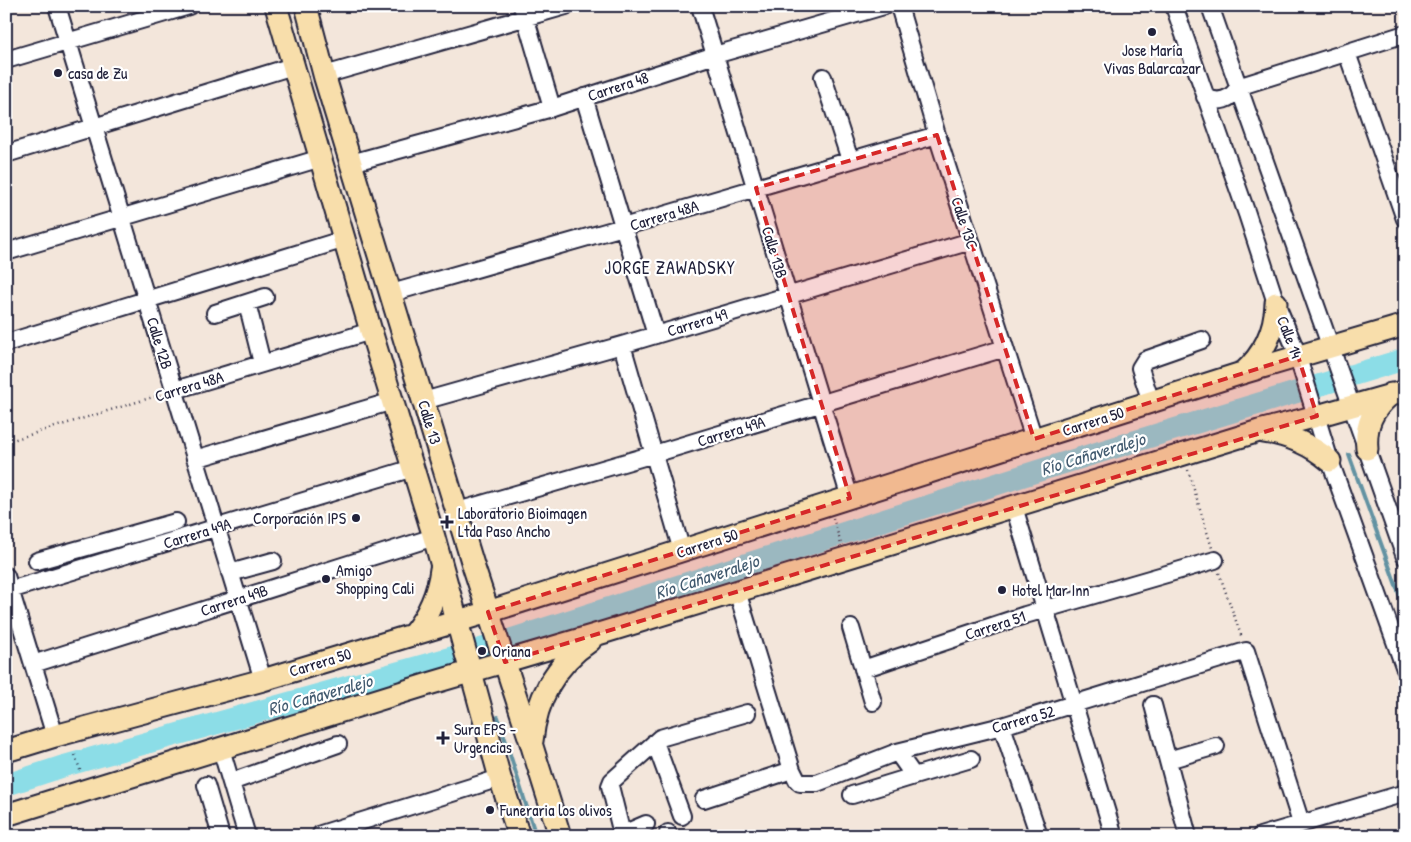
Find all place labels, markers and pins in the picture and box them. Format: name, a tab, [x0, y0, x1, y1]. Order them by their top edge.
marker: Jose María Vivas Balarcazar	[1146, 26, 1158, 38]
place label: Jose María Vivas Balarcazar	[1103, 39, 1201, 79]
place label: casa de Zu	[68, 62, 128, 84]
marker: casa de Zu	[52, 67, 64, 79]
place label: Laboratorio Bioimagen Ltda Paso Ancho	[458, 502, 587, 542]
place label: Corporación IPS	[253, 507, 347, 529]
marker: Corporación IPS	[350, 512, 362, 524]
marker: Laboratorio Bioimagen Ltda Paso Ancho	[440, 515, 454, 529]
place label: Amigo Shopping Cali	[336, 559, 415, 599]
marker: Amigo Shopping Cali	[320, 573, 332, 585]
place label: Hotel Mar Inn	[1012, 579, 1090, 601]
marker: Hotel Mar Inn	[996, 584, 1008, 596]
place label: Oriana	[492, 640, 530, 662]
marker: Oriana	[476, 645, 488, 657]
place label: Sura EPS - Urgencias	[454, 718, 516, 758]
marker: Sura EPS - Urgencias	[436, 731, 450, 745]
place label: Funeraria los olivos	[499, 799, 612, 821]
marker: Funeraria los olivos	[484, 804, 496, 816]

